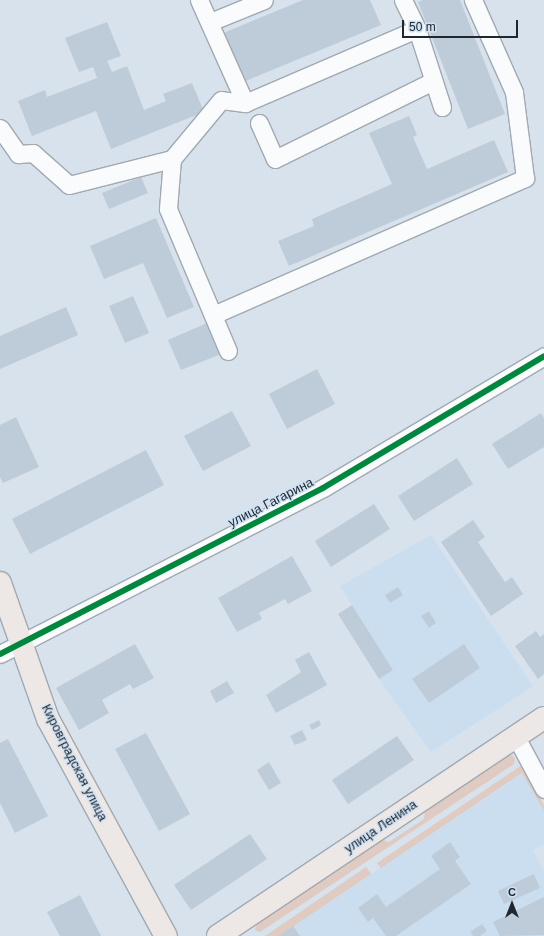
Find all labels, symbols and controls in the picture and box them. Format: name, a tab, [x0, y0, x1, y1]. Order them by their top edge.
scale bar	[404, 12, 520, 38]
text: 50 m	[409, 20, 436, 34]
street label: улица Гагарина	[226, 475, 316, 531]
street label: Кировградская улица	[38, 702, 110, 824]
street label: улица Ленина	[342, 797, 420, 857]
north arrow	[492, 884, 532, 924]
text: С	[508, 886, 516, 898]

